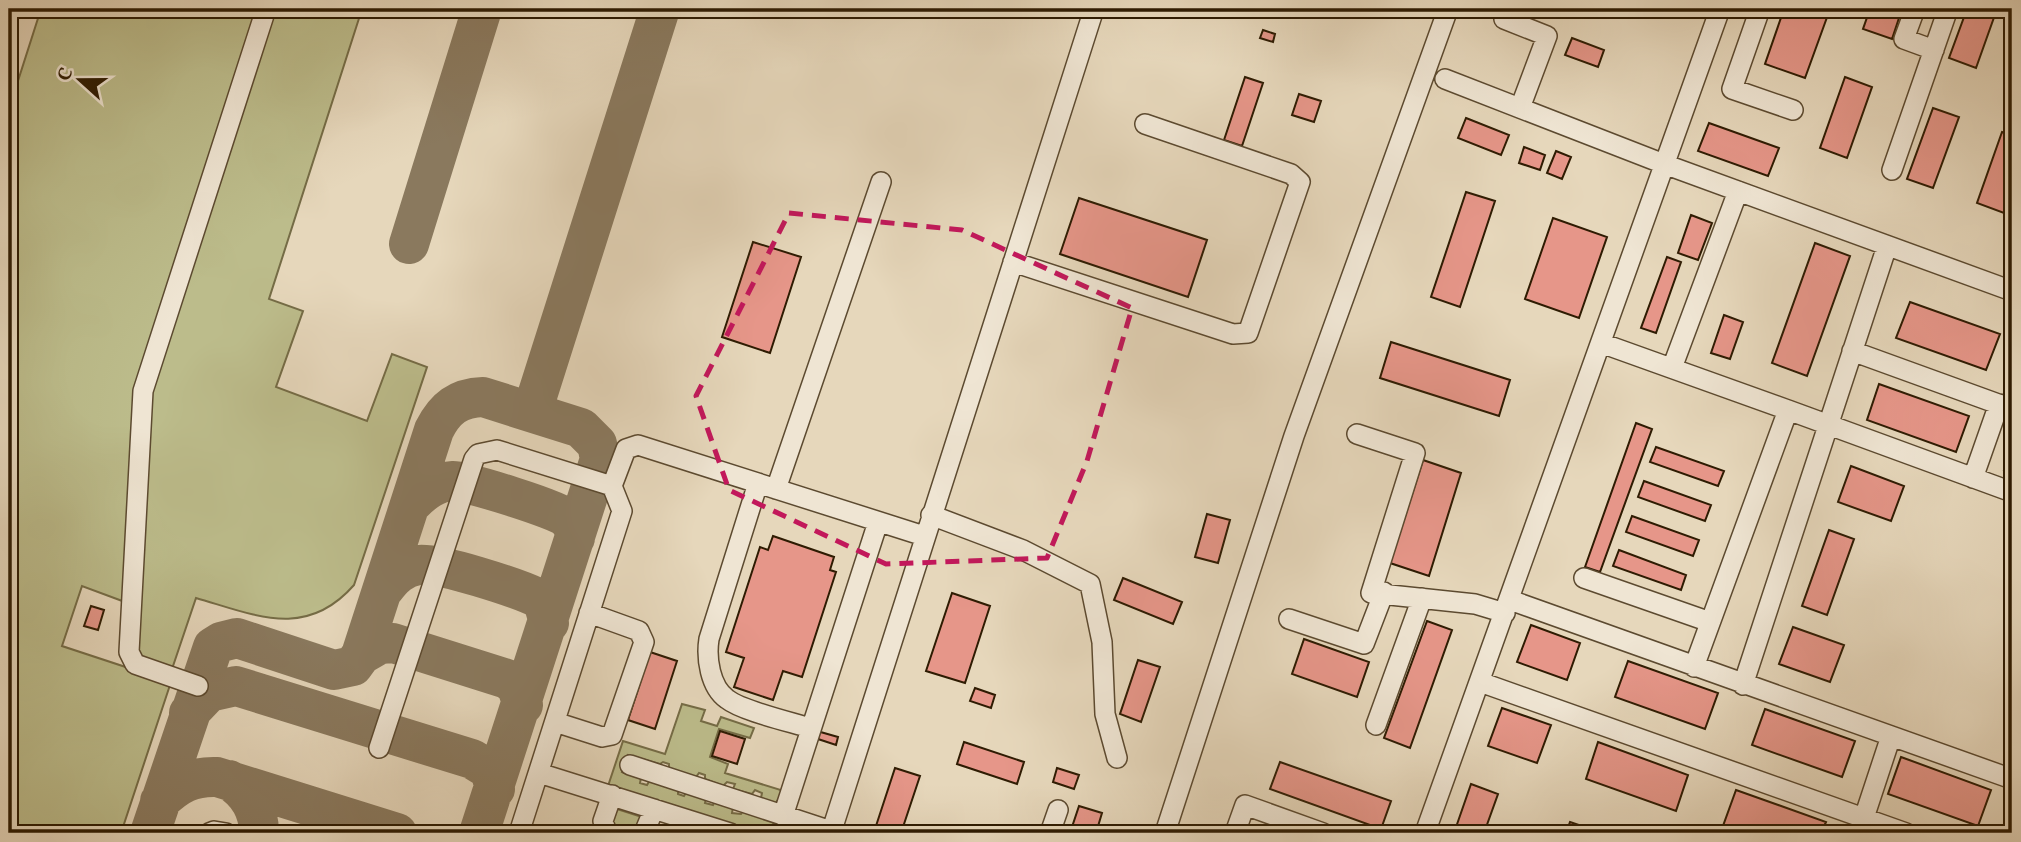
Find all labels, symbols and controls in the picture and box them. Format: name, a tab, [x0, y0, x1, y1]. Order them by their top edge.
north arrow	[46, 46, 116, 116]
text: С	[52, 64, 80, 85]

